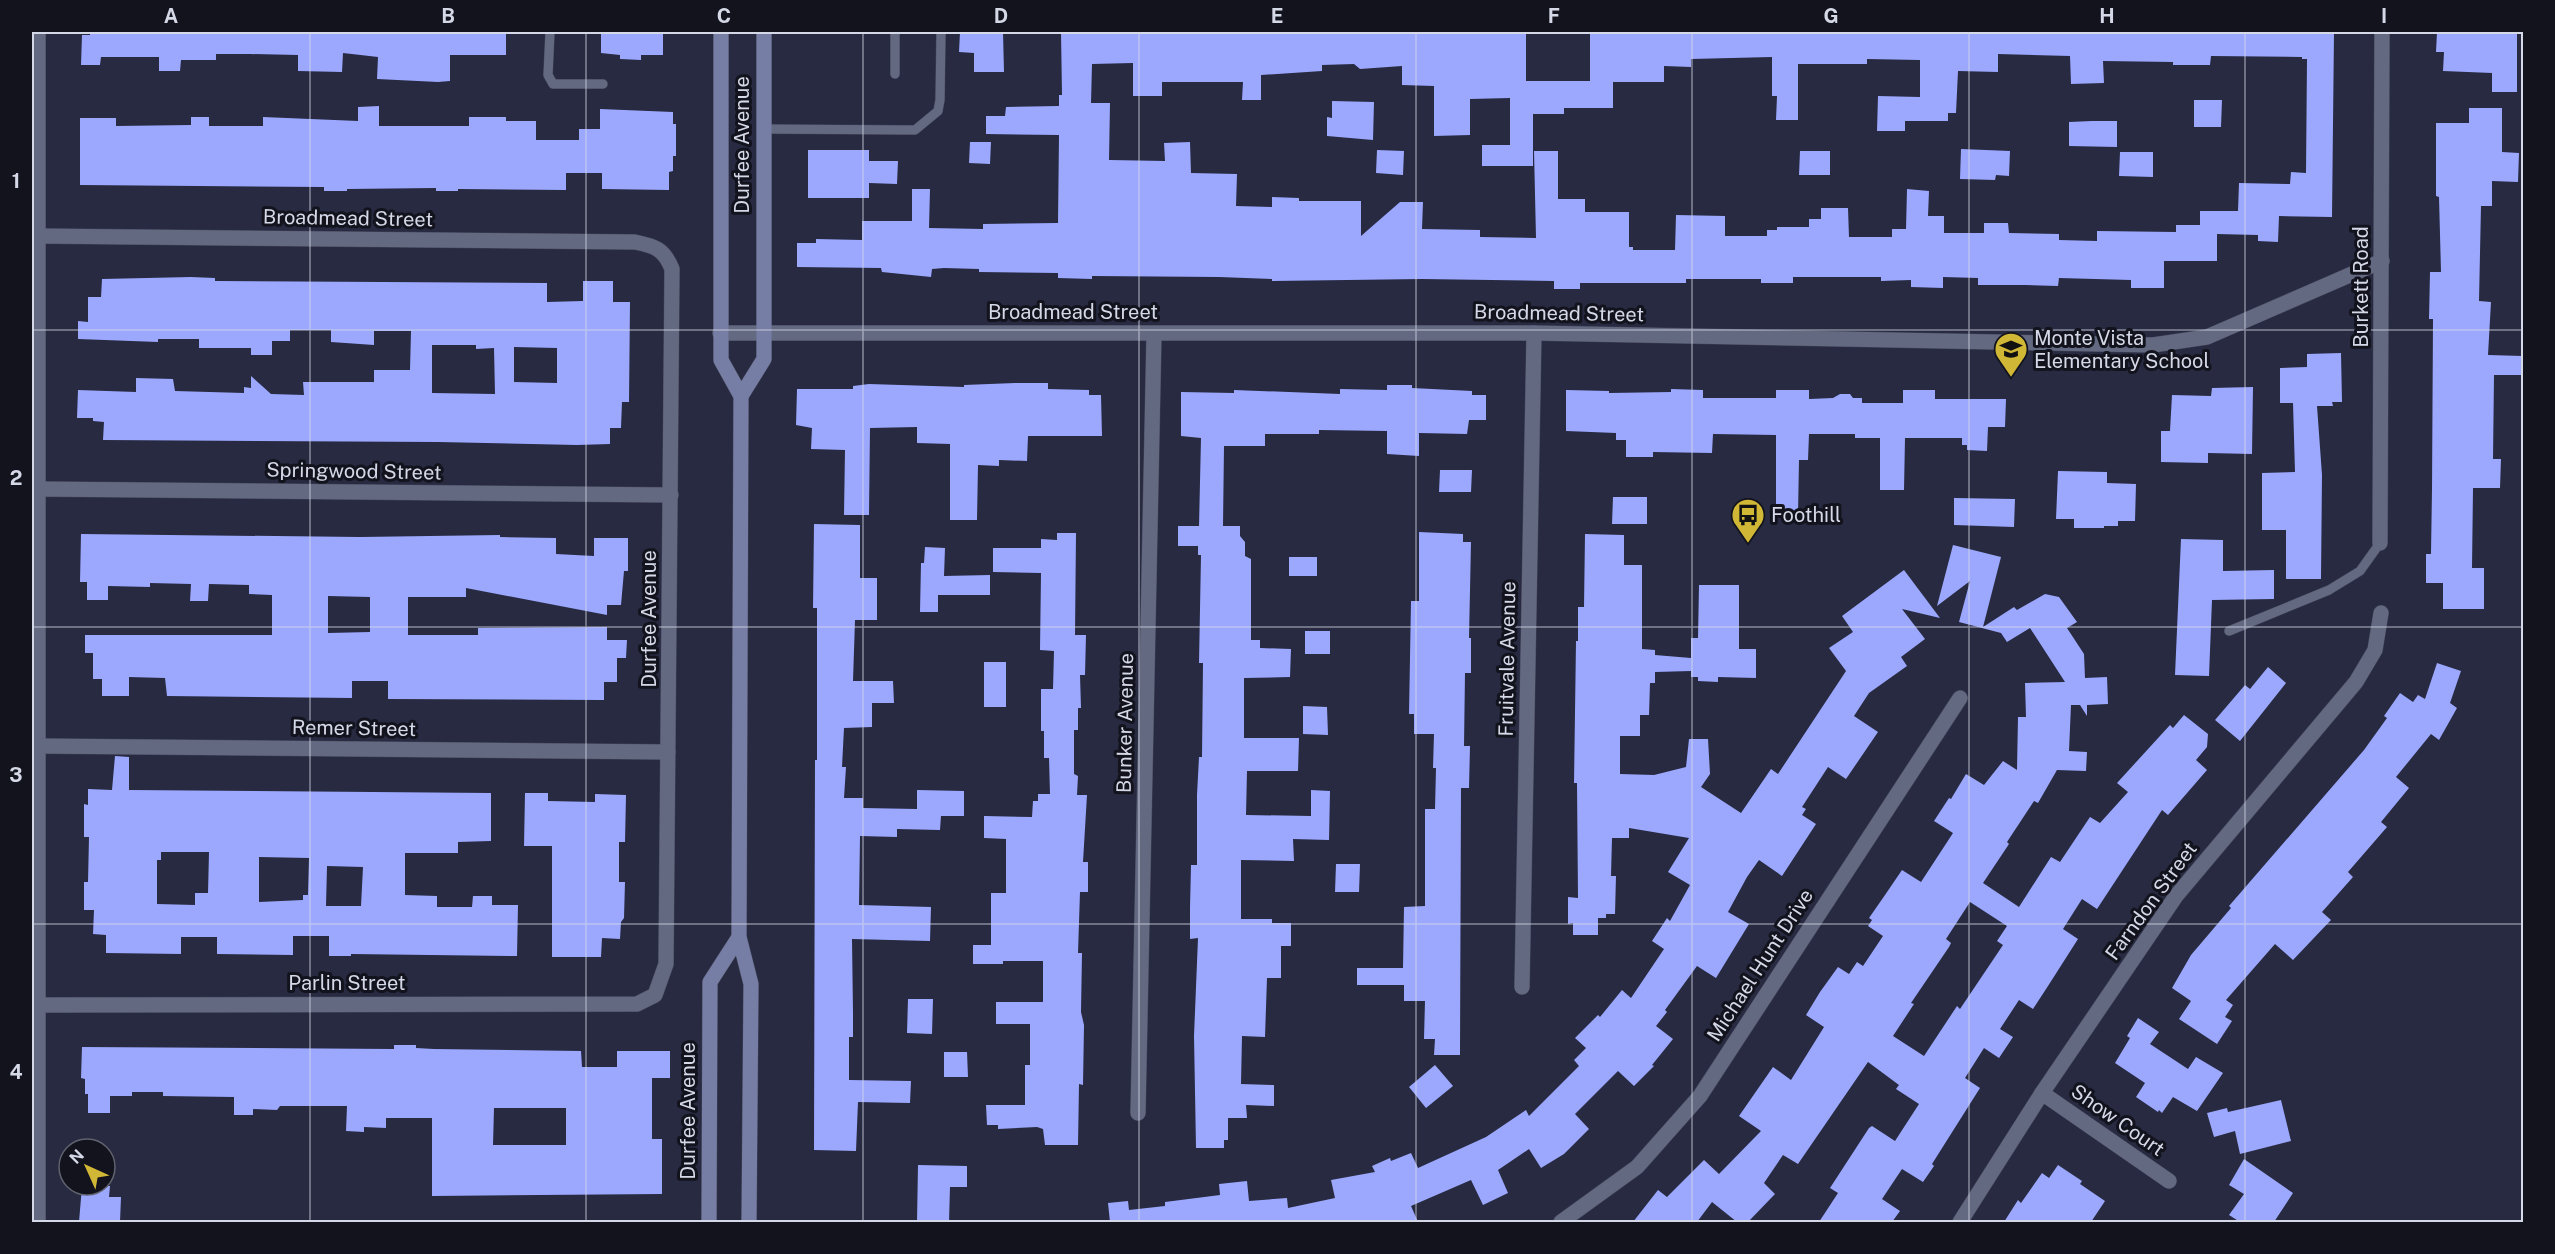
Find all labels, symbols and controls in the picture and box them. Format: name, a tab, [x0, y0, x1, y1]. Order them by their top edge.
text: A	[164, 4, 178, 28]
text: B	[441, 4, 455, 28]
text: C	[717, 4, 731, 28]
text: D	[994, 4, 1008, 28]
text: E	[1271, 4, 1283, 28]
text: F	[1548, 4, 1560, 28]
text: G	[1823, 4, 1839, 28]
text: H	[2099, 4, 2115, 28]
text: I	[2381, 4, 2387, 28]
street label: Durfee Avenue	[730, 76, 754, 214]
text: 1	[12, 169, 20, 193]
street label: Broadmead Street	[263, 205, 433, 231]
street label: Burkett Road	[2349, 226, 2373, 348]
street label: Broadmead Street	[988, 300, 1158, 324]
street label: Broadmead Street	[1474, 300, 1644, 326]
place label: Monte Vista Elementary School	[2034, 326, 2209, 373]
school or university icon: Monte Vista Elementary School	[1993, 331, 2029, 378]
street label: Springwood Street	[266, 457, 442, 485]
text: 2	[10, 466, 22, 490]
bus stop icon: Foothill	[1730, 497, 1766, 544]
place label: Foothill	[1771, 503, 1841, 527]
street label: Durfee Avenue	[637, 550, 661, 688]
street label: Fruitvale Avenue	[1494, 581, 1520, 737]
street label: Bunker Avenue	[1112, 653, 1138, 793]
street label: Remer Street	[292, 715, 416, 741]
text: 3	[9, 763, 23, 787]
street label: Farndon Street	[2100, 837, 2202, 965]
street label: Michael Hunt Drive	[1702, 884, 1818, 1046]
street label: Parlin Street	[288, 971, 406, 995]
street label: Durfee Avenue	[676, 1042, 700, 1180]
text: 4	[9, 1060, 23, 1084]
street label: Show Court	[2067, 1079, 2169, 1161]
north arrow	[57, 1137, 117, 1197]
text: N	[66, 1146, 88, 1168]

